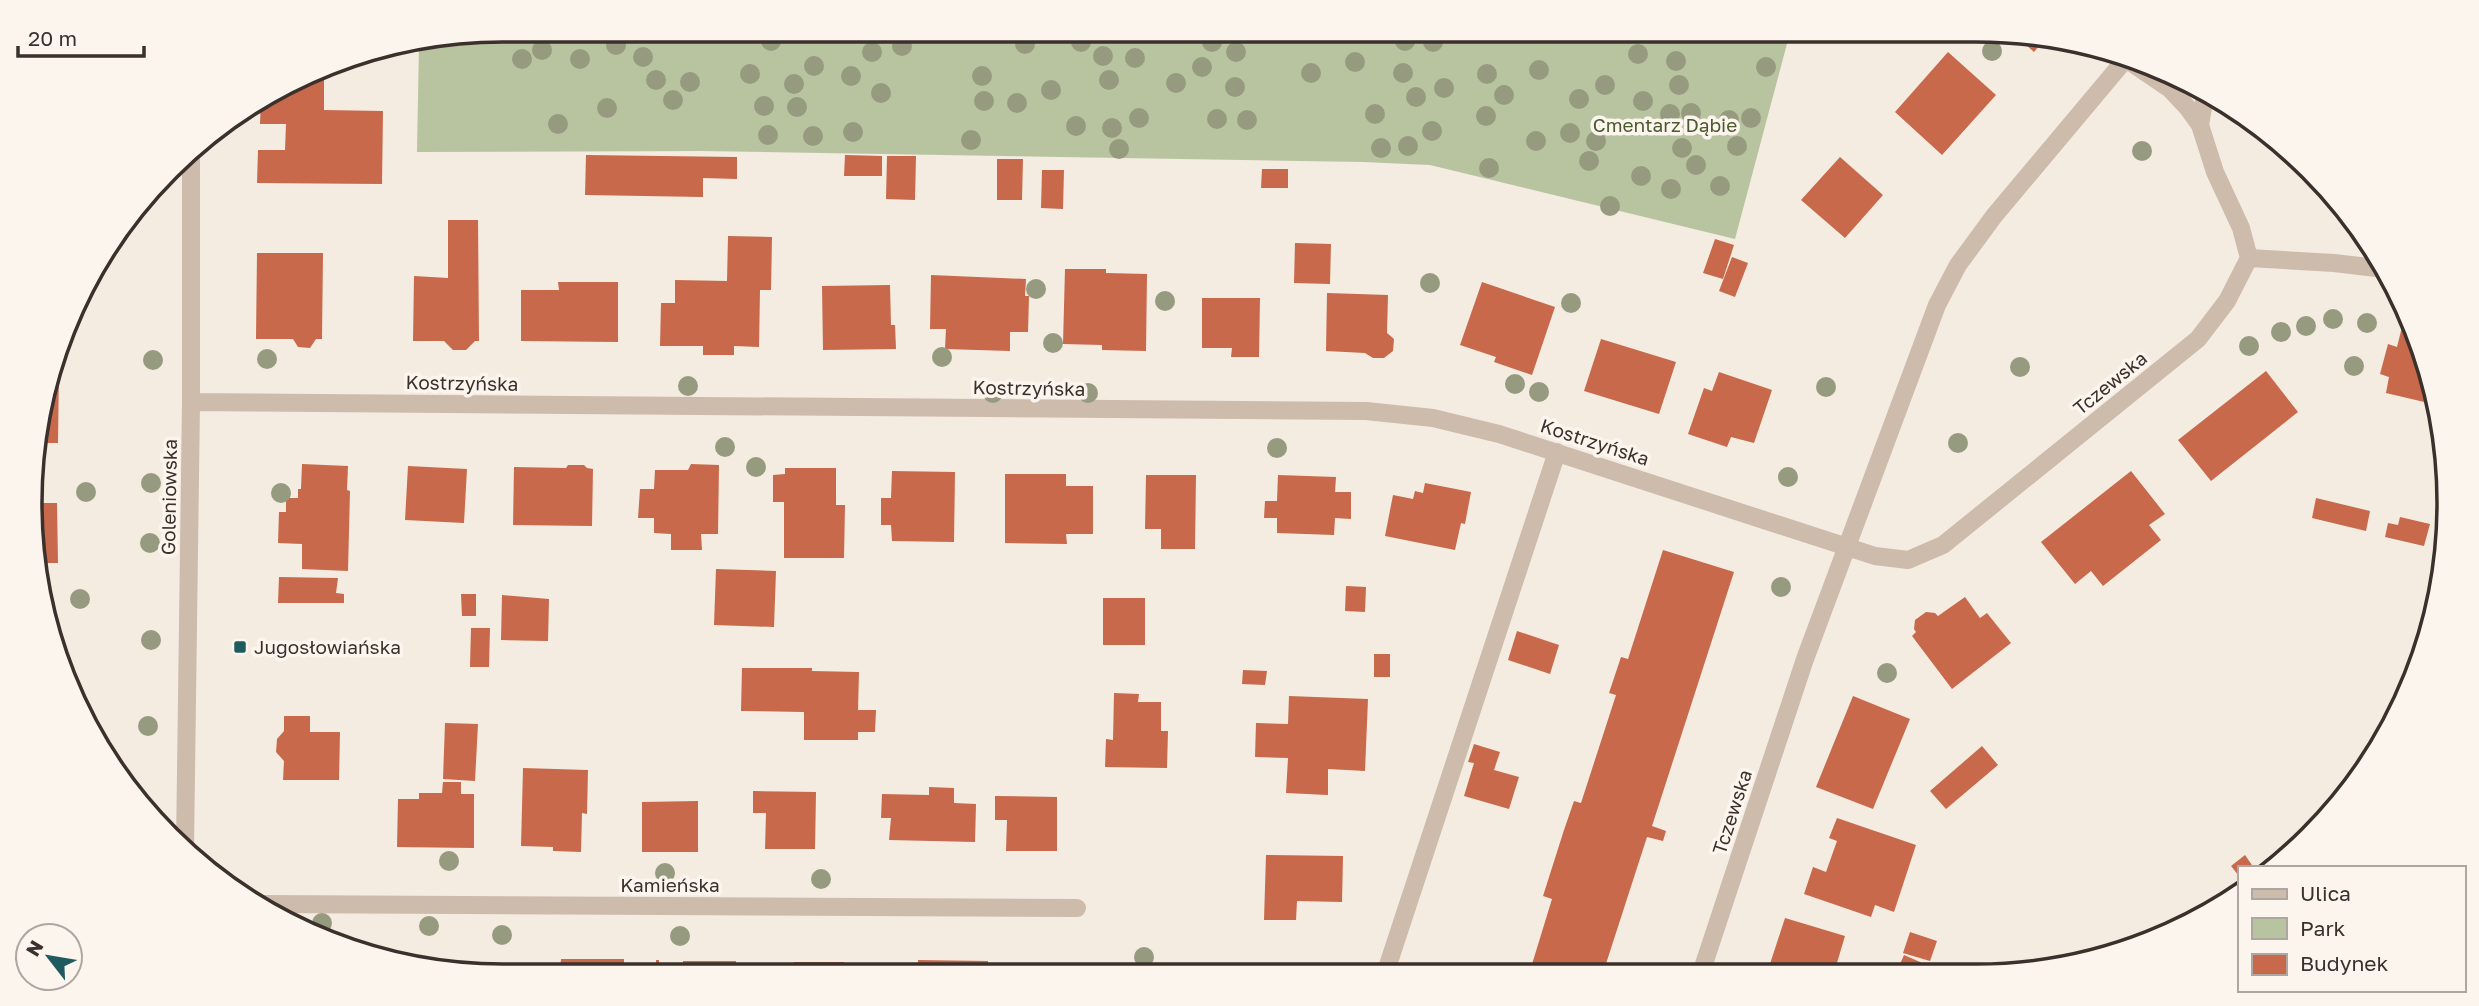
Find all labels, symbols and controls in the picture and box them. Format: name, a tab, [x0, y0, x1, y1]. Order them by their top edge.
scale bar	[18, 14, 144, 58]
text: 20 m	[28, 25, 77, 51]
park label: Cmentarz Dąbie	[1593, 113, 1737, 136]
street label: Tczewska	[2068, 346, 2151, 419]
street label: Kostrzyńska	[405, 370, 519, 395]
street label: Kostrzyńska	[972, 375, 1086, 400]
street label: Kostrzyńska	[1538, 413, 1652, 470]
street label: Goleniowska	[156, 439, 181, 555]
place label: Jugosłowiańska	[254, 635, 401, 658]
marker: Jugosłowiańska	[232, 639, 248, 655]
street label: Tczewska	[1707, 767, 1756, 857]
legend	[2238, 866, 2465, 992]
street label: Kamieńska	[620, 873, 720, 896]
text: Ulica	[2300, 880, 2351, 906]
text: Park	[2300, 915, 2346, 941]
north arrow	[14, 922, 84, 992]
text: N	[20, 936, 48, 960]
text: Budynek	[2300, 950, 2389, 976]

